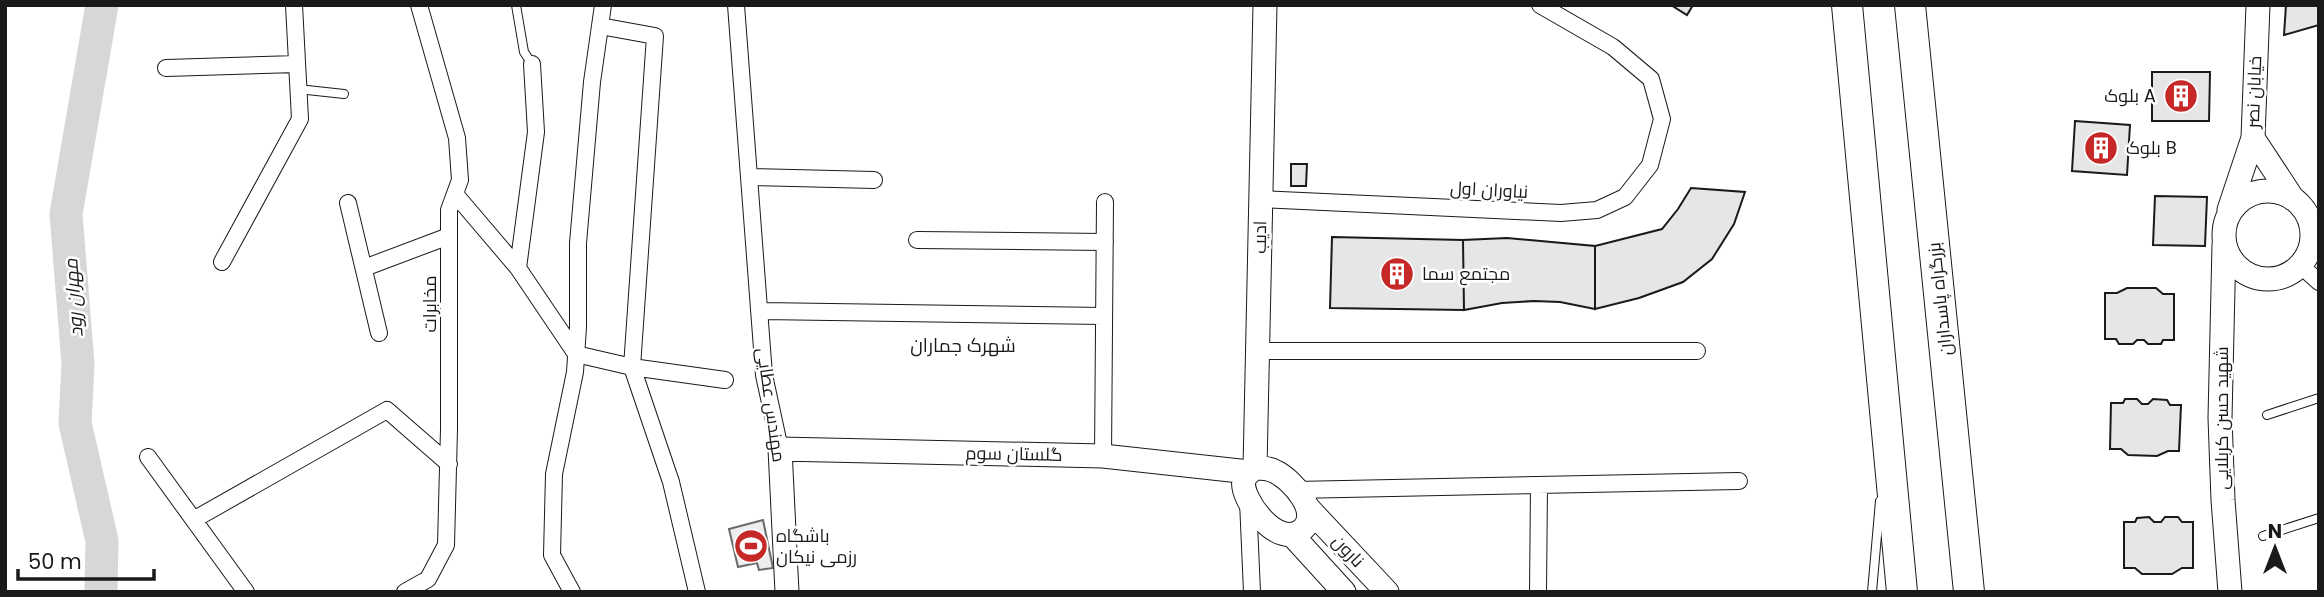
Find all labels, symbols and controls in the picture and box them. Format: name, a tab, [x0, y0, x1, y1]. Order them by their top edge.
street label: خیابان نصر	[2240, 55, 2267, 130]
building icon: بلوک A	[2162, 77, 2200, 115]
place label: بلوک A	[2104, 83, 2156, 108]
building icon: بلوک B	[2082, 129, 2120, 167]
place label: بلوک B	[2126, 135, 2177, 160]
street label: نیاوران اول	[1449, 175, 1529, 204]
street label: ادیب	[1247, 220, 1272, 254]
street label: بزرگراه پاسداران	[1921, 241, 1958, 357]
building icon: مجتمع سما	[1378, 255, 1416, 293]
water label: مهران رود	[57, 257, 90, 338]
place label: مجتمع سما	[1422, 261, 1510, 286]
street label: مخابرات	[417, 276, 442, 333]
district label: شهرک جماران	[910, 332, 1016, 359]
street label: مهندس عطایی	[751, 346, 792, 464]
street label: شهید حسن کربلایی	[2209, 346, 2234, 490]
street label: گلستان سوم	[965, 440, 1063, 467]
north arrow	[2240, 513, 2310, 583]
text: N	[2268, 518, 2282, 545]
place label: باشگاه رزمی نیکان	[776, 523, 857, 569]
sports icon: باشگاه رزمی نیکان	[732, 527, 770, 565]
street label: نارون	[1327, 529, 1370, 573]
scale bar	[18, 538, 154, 582]
text: 50 m	[28, 547, 82, 576]

